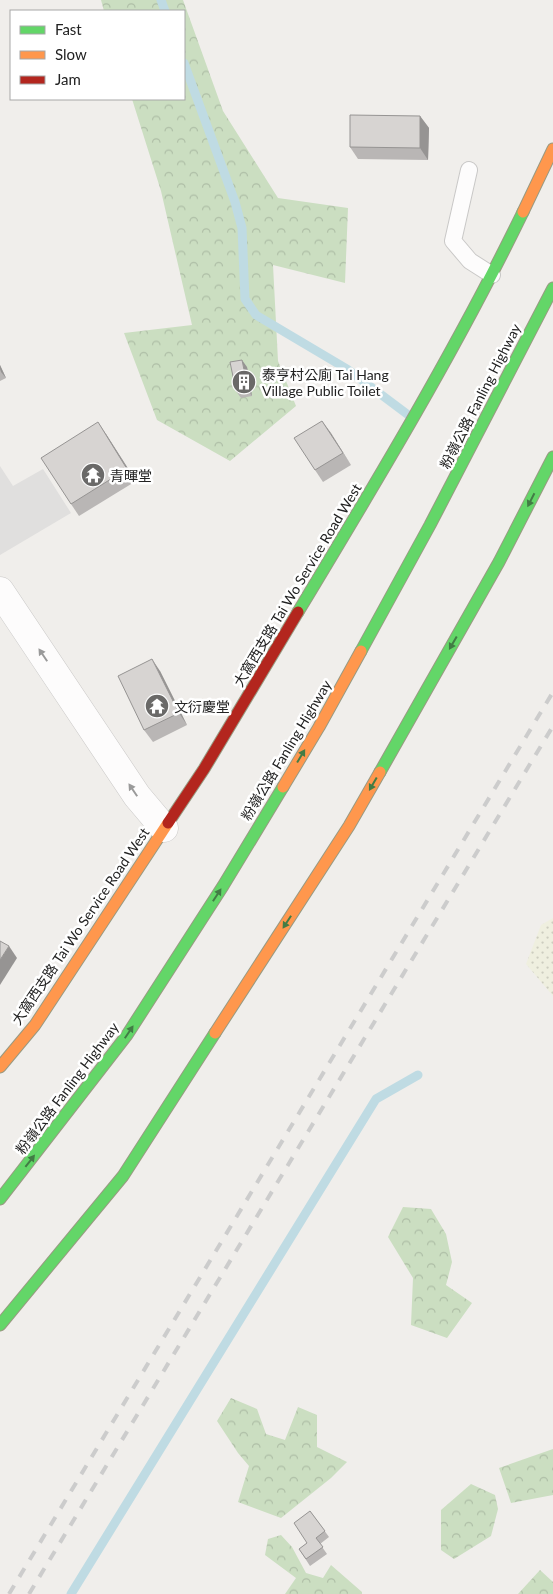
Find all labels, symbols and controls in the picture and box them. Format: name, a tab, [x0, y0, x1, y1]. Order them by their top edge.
legend	[10, 10, 185, 100]
text: Fast	[55, 20, 82, 38]
text: Slow	[55, 45, 87, 63]
text: Jam	[55, 70, 81, 88]
street label: 粉嶺公路 Fanling Highway	[436, 320, 524, 471]
place label: 泰亨村公廁 Tai Hang Village Public Toilet	[262, 366, 389, 399]
building icon: 泰亨村公廁 Tai Hang Village Public Toilet	[231, 369, 257, 395]
temple icon: 青暉堂	[80, 462, 106, 488]
place label: 青暉堂	[110, 467, 152, 484]
street label: 大窩西支路 Tai Wo Service Road West	[229, 480, 365, 690]
one-way arrow	[527, 493, 535, 507]
one-way arrow	[449, 635, 457, 650]
one-way arrow	[38, 648, 47, 662]
street label: 粉嶺公路 Fanling Highway	[237, 676, 335, 823]
temple icon: 文衍慶堂	[144, 693, 170, 719]
place label: 文衍慶堂	[174, 698, 230, 715]
one-way arrow	[297, 750, 306, 763]
one-way arrow	[368, 777, 377, 791]
one-way arrow	[129, 783, 138, 796]
street label: 大窩西支路 Tai Wo Service Road West	[8, 824, 152, 1028]
one-way arrow	[212, 888, 222, 902]
one-way arrow	[283, 916, 292, 929]
street label: 粉嶺公路 Fanling Highway	[12, 1018, 123, 1157]
one-way arrow	[124, 1025, 134, 1038]
one-way arrow	[25, 1155, 36, 1168]

